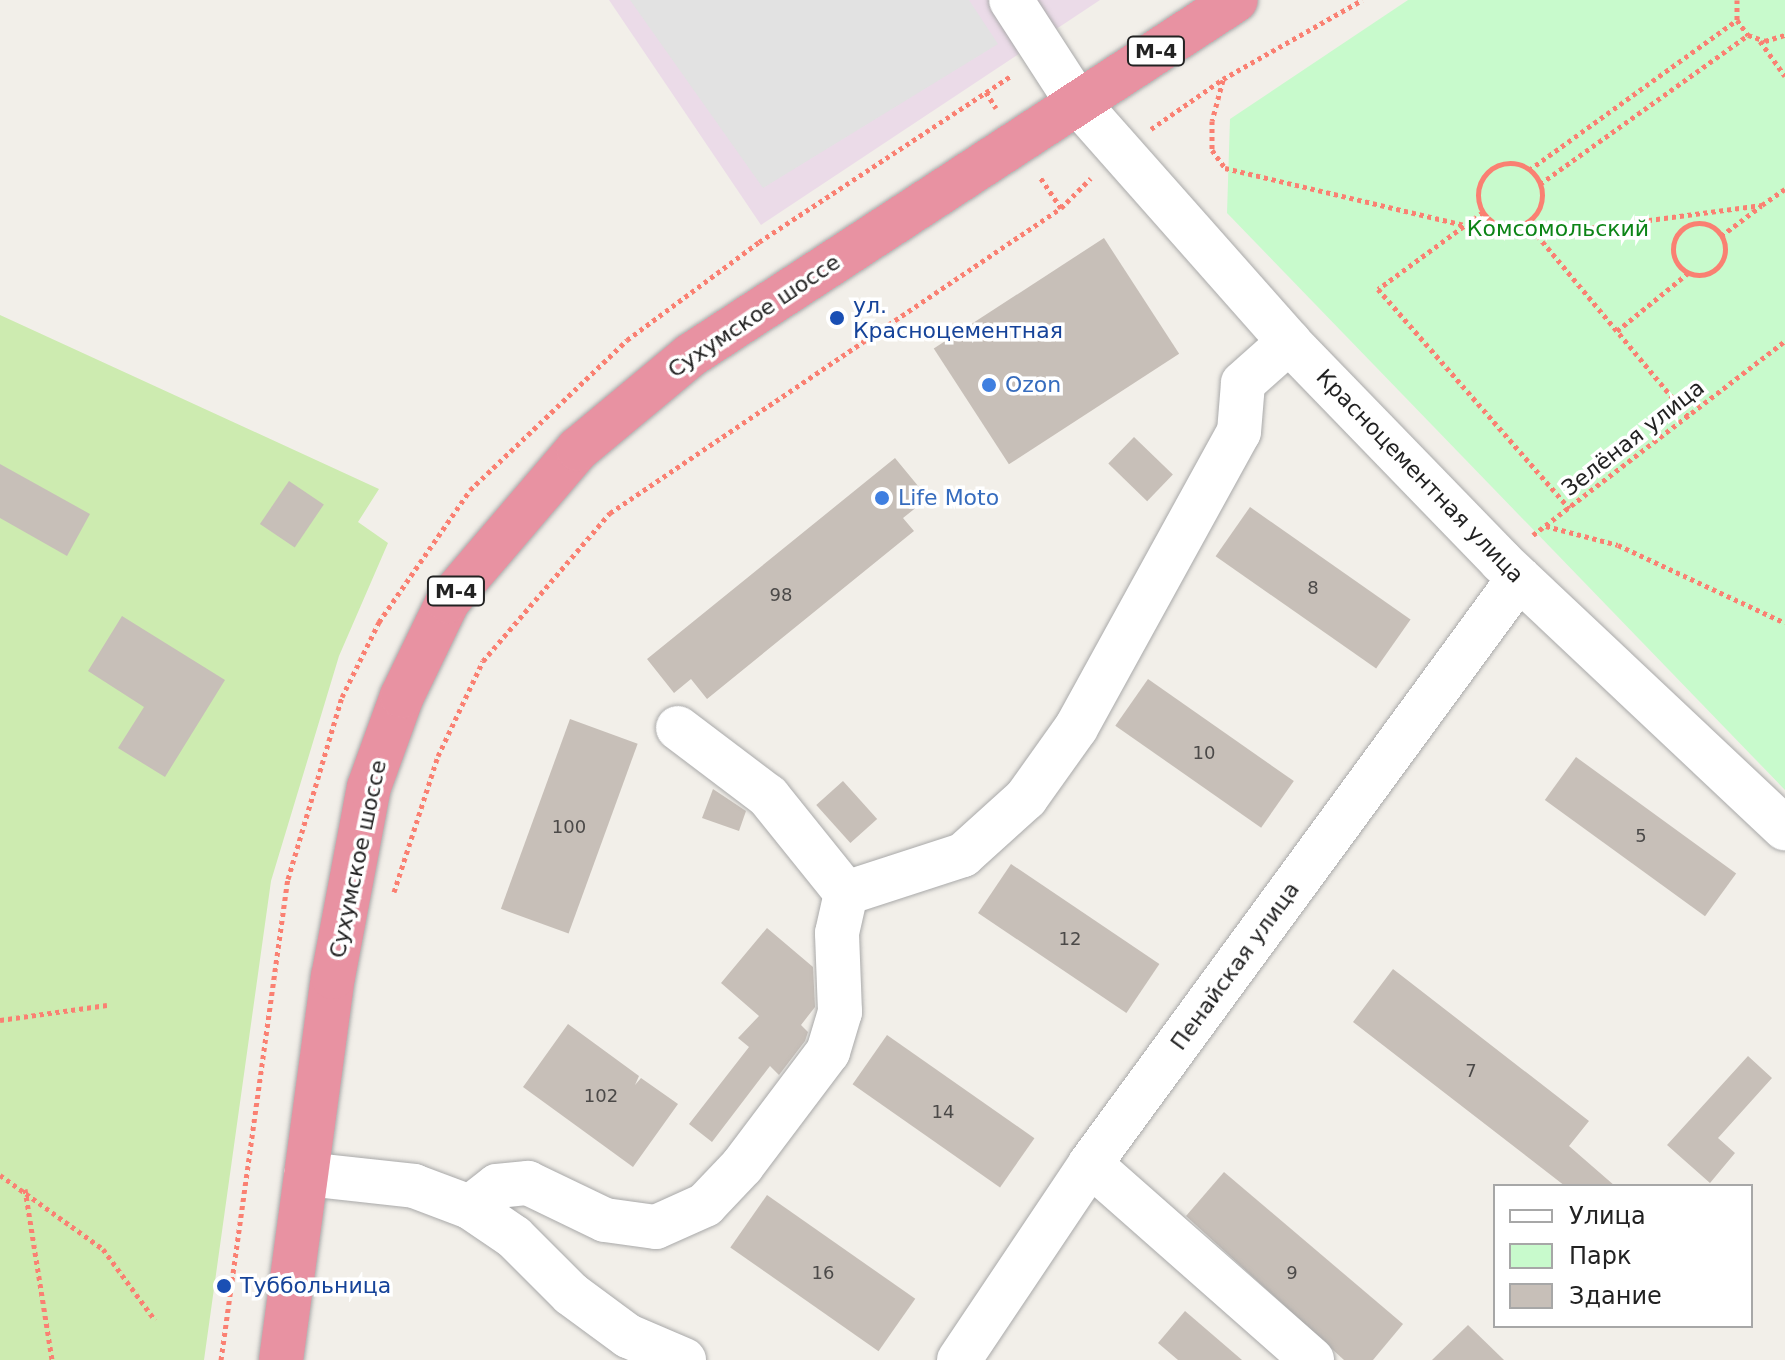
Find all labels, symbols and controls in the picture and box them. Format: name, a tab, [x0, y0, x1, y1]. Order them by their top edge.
road number: М-4	[1126, 35, 1186, 67]
park label: Комсомольский	[1467, 216, 1649, 242]
street label: Сухумское шоссе	[663, 249, 845, 383]
place label: ул. Красноцементная	[853, 292, 1063, 344]
marker: ул. Красноцементная	[828, 309, 846, 327]
street label: Красноцементная улица	[1311, 364, 1529, 588]
place label: Ozon	[1005, 372, 1061, 398]
street label: Зелёная улица	[1557, 374, 1709, 502]
marker: Ozon	[980, 376, 998, 394]
place label: Life Moto	[898, 485, 999, 511]
marker: Life Moto	[873, 489, 891, 507]
road number: М-4	[426, 575, 486, 607]
house number: 8	[1307, 577, 1319, 599]
house number: 98	[770, 584, 792, 606]
house number: 10	[1193, 742, 1215, 764]
street label: Сухумское шоссе	[324, 758, 392, 960]
house number: 100	[552, 816, 586, 838]
house number: 5	[1635, 825, 1647, 847]
street label: Пенайская улица	[1165, 877, 1305, 1055]
house number: 12	[1059, 928, 1081, 950]
house number: 7	[1465, 1060, 1477, 1082]
house number: 102	[584, 1085, 618, 1107]
house number: 14	[932, 1101, 954, 1123]
legend	[1493, 1184, 1753, 1328]
text: Улица	[1569, 1202, 1646, 1230]
text: Парк	[1569, 1242, 1631, 1270]
house number: 16	[812, 1262, 834, 1284]
house number: 9	[1286, 1262, 1298, 1284]
place label: Туббольница	[240, 1273, 391, 1299]
marker: Туббольница	[215, 1277, 233, 1295]
text: Здание	[1569, 1282, 1662, 1310]

